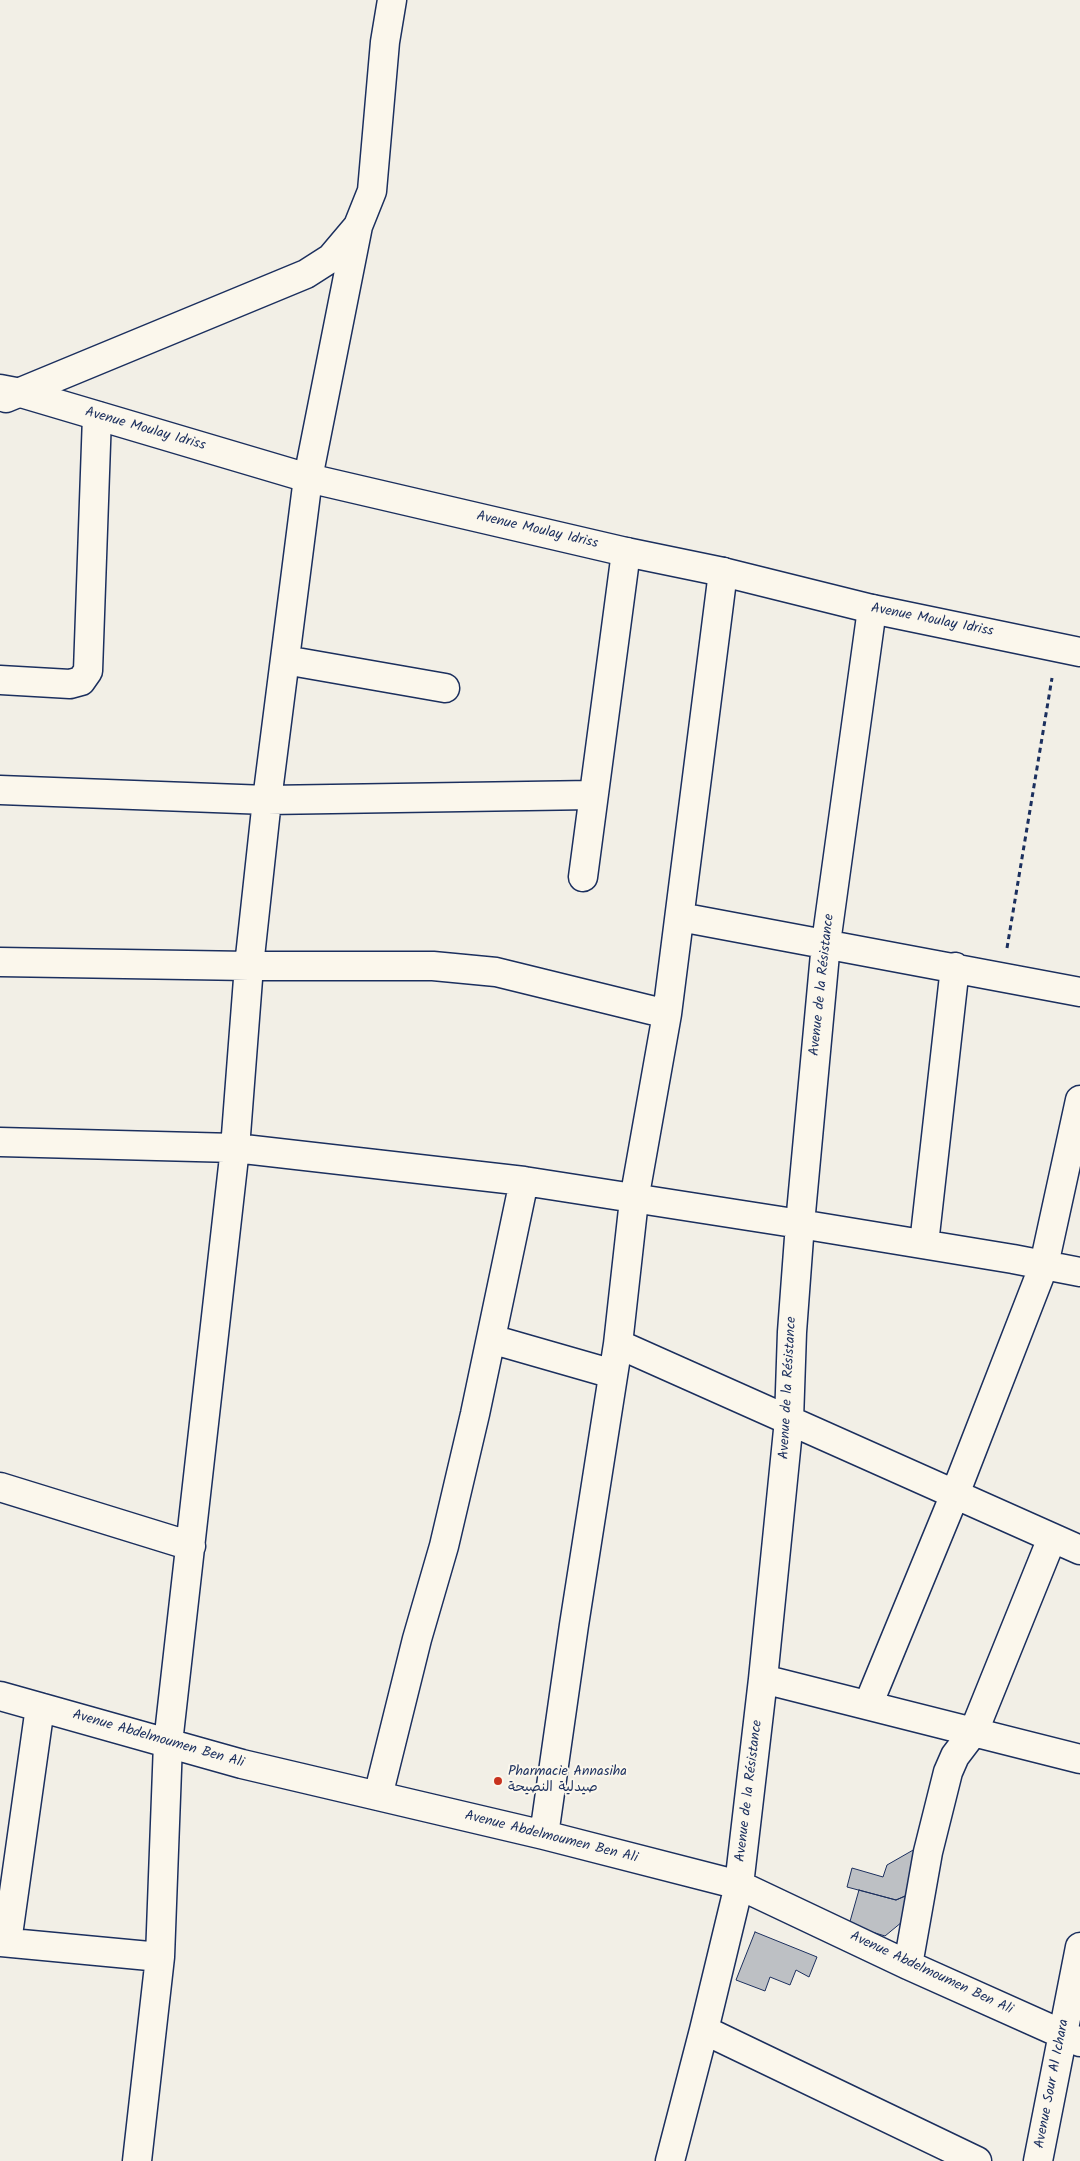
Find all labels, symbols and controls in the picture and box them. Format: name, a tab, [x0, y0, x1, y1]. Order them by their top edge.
street label: Avenue Moulay Idriss	[83, 405, 207, 455]
street label: Avenue Moulay Idriss	[475, 509, 599, 553]
street label: Avenue Moulay Idriss	[869, 601, 995, 641]
street label: Avenue de la Résistance	[807, 913, 839, 1057]
street label: Avenue de la Résistance	[777, 1316, 801, 1460]
street label: Avenue Abdelmoumen Ben Ali	[70, 1707, 246, 1773]
street label: Avenue de la Résistance	[733, 1719, 767, 1863]
place label: Pharmacie Annasiha صيدلية النصيحة	[508, 1765, 627, 1798]
marker: Pharmacie Annasiha صيدلية النصيحة	[492, 1775, 504, 1787]
street label: Avenue Abdelmoumen Ben Ali	[463, 1808, 639, 1868]
street label: Avenue Abdelmoumen Ben Ali	[847, 1929, 1015, 2019]
street label: Avenue Sour Al Ichara	[1032, 2018, 1074, 2150]

